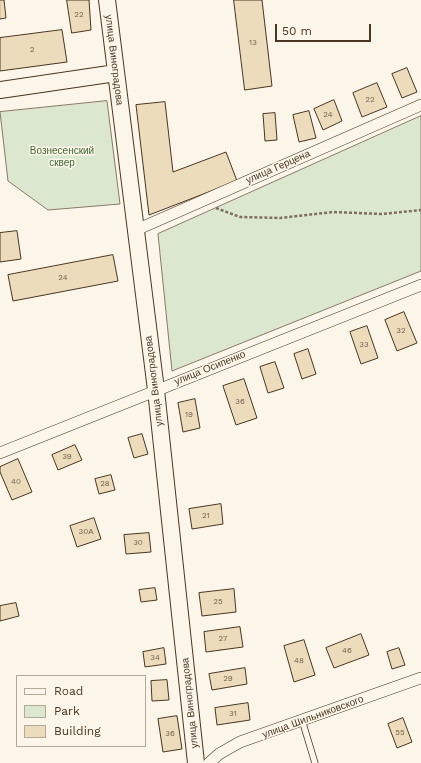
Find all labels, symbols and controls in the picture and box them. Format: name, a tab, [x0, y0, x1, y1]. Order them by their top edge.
house number: 22	[74, 10, 84, 20]
street label: улица Виноградова	[102, 14, 126, 106]
scale bar	[277, 16, 373, 42]
text: 50 m	[282, 24, 312, 38]
house number: 13	[249, 38, 257, 48]
house number: 2	[30, 45, 34, 55]
house number: 22	[365, 95, 375, 105]
house number: 24	[323, 110, 333, 120]
park label: Вознесенский сквер	[30, 145, 94, 168]
street label: улица Герцена	[244, 147, 312, 187]
house number: 24	[58, 273, 68, 283]
house number: 32	[396, 326, 406, 336]
street label: улица Виноградова	[142, 335, 166, 427]
house number: 33	[359, 340, 369, 350]
street label: улица Осипенко	[173, 348, 247, 388]
house number: 36	[235, 397, 245, 407]
house number: 19	[185, 410, 193, 420]
house number: 39	[62, 452, 72, 462]
house number: 40	[11, 477, 21, 487]
house number: 28	[100, 479, 110, 489]
house number: 21	[202, 511, 210, 521]
house number: 30А	[79, 527, 93, 537]
house number: 30	[133, 538, 143, 548]
house number: 25	[213, 597, 223, 607]
house number: 27	[219, 634, 227, 644]
house number: 46	[342, 646, 352, 656]
house number: 34	[150, 653, 160, 663]
house number: 48	[294, 656, 304, 666]
street label: улица Виноградова	[179, 657, 201, 749]
house number: 29	[223, 674, 233, 684]
legend	[16, 675, 146, 747]
text: Road	[54, 684, 83, 698]
street label: улица Шильниковского	[261, 693, 365, 741]
text: Park	[54, 704, 80, 718]
house number: 31	[229, 709, 237, 719]
text: Building	[54, 724, 101, 738]
house number: 55	[395, 728, 405, 738]
house number: 36	[165, 729, 175, 739]

